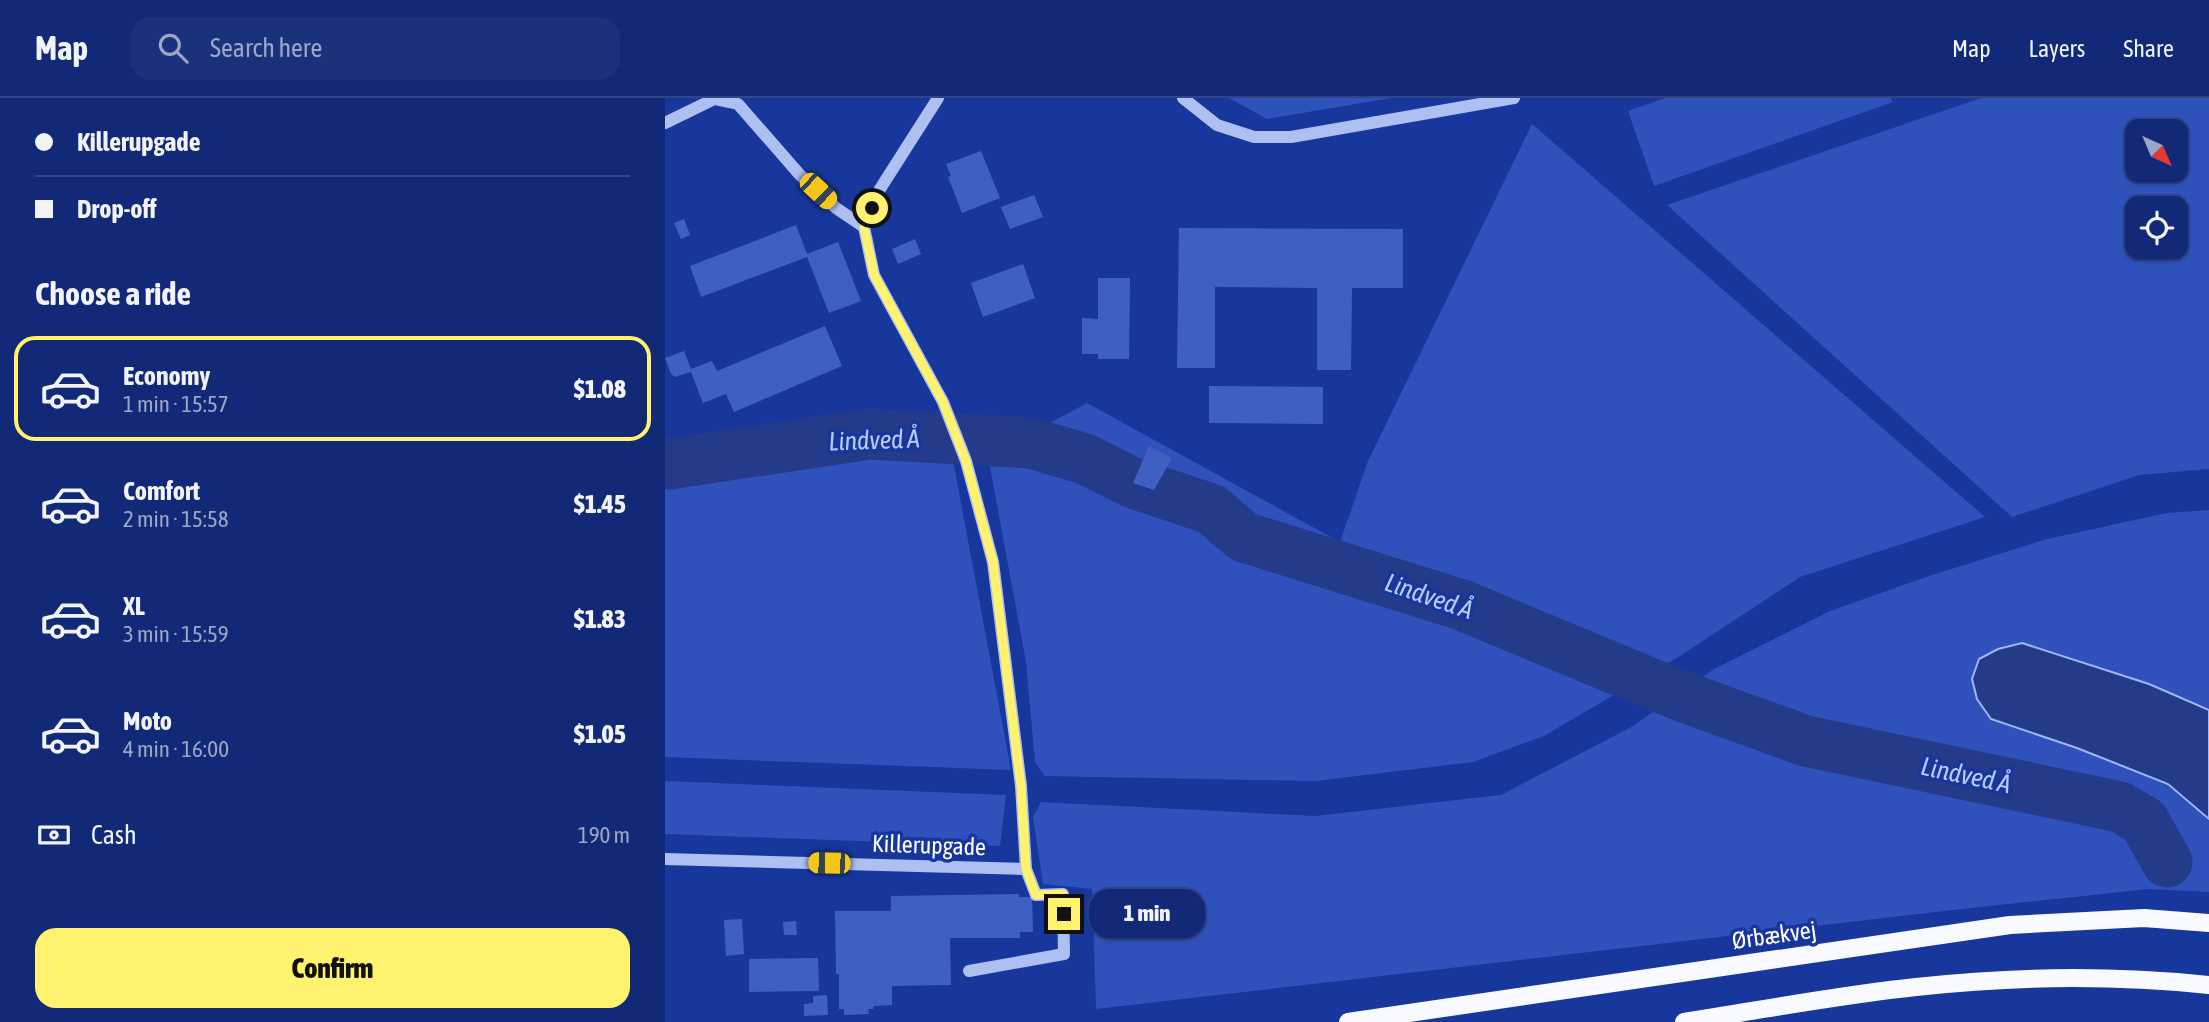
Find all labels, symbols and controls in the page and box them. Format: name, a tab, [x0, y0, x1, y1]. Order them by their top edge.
search box	[130, 17, 620, 80]
text: Map	[35, 29, 88, 67]
icon: search	[154, 29, 192, 67]
text: Search here	[210, 33, 322, 63]
text: Map	[1952, 35, 1991, 62]
text: Layers	[2029, 35, 2085, 62]
text: Share	[2123, 35, 2174, 62]
north arrow	[2125, 119, 2187, 182]
map controls	[2125, 119, 2188, 259]
text: Killerupgade	[77, 127, 200, 157]
car	[796, 169, 841, 213]
route start	[856, 192, 888, 224]
text: Drop-off	[77, 194, 157, 224]
button: locate	[2125, 196, 2188, 259]
text: Choose a ride	[35, 275, 191, 312]
icon: car	[39, 357, 102, 420]
text: Economy	[123, 361, 210, 391]
text: $1.08	[574, 374, 626, 404]
text: 1 min · 15:57	[123, 391, 229, 417]
water label: Lindved Å	[828, 422, 920, 457]
icon: car	[39, 472, 102, 535]
text: Comfort	[123, 476, 200, 506]
text: $1.45	[574, 489, 626, 519]
text: 2 min · 15:58	[123, 506, 229, 532]
water label: Lindved Å	[1381, 566, 1477, 625]
icon: car	[39, 587, 102, 650]
text: XL	[123, 591, 145, 621]
text: $1.83	[574, 604, 626, 634]
text: 3 min · 15:59	[123, 621, 229, 647]
icon: car	[39, 702, 102, 765]
text: Moto	[123, 706, 172, 736]
text: $1.05	[574, 719, 626, 749]
text: 4 min · 16:00	[123, 736, 229, 762]
water label: Lindved Å	[1918, 750, 2014, 799]
icon: cash	[35, 816, 73, 854]
text: Cash	[91, 820, 137, 850]
text: 190 m	[578, 822, 630, 848]
street label: Killerupgade	[872, 830, 986, 860]
car	[808, 852, 851, 874]
callout: 1 min	[1089, 890, 1204, 938]
route end	[1048, 898, 1080, 930]
text: 1 min	[1124, 900, 1170, 926]
street label: Ørbækvej	[1730, 916, 1818, 954]
button: Confirm	[35, 928, 630, 1008]

